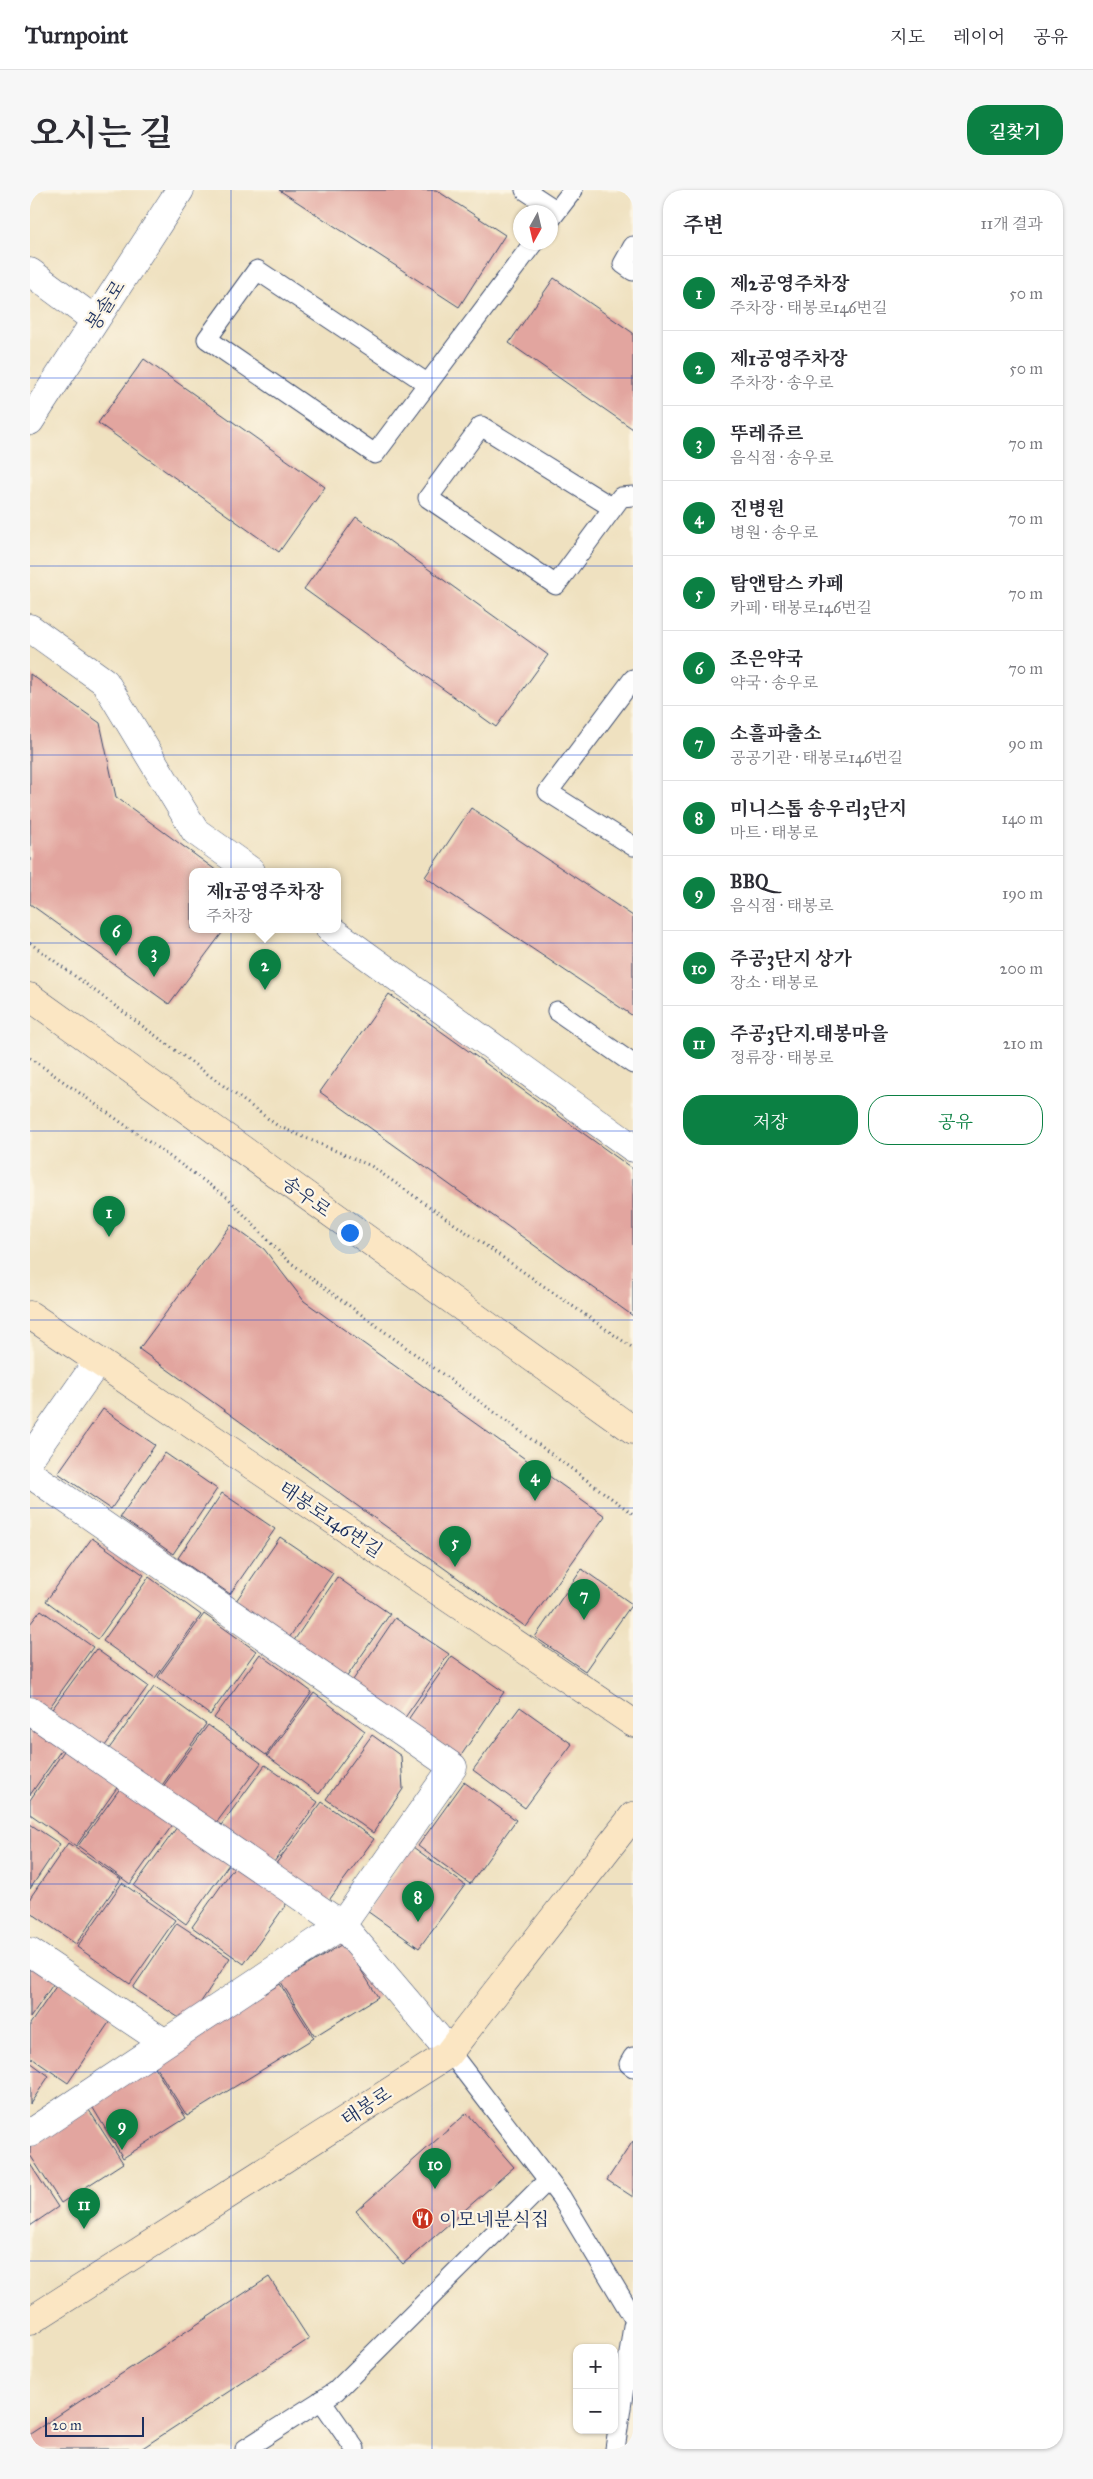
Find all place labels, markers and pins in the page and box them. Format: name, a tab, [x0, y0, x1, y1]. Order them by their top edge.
pin: 6	[100, 915, 132, 956]
pin: 3	[138, 936, 170, 977]
pin: 2	[249, 949, 281, 990]
pin: 1	[93, 1196, 125, 1237]
pin: 4	[519, 1460, 551, 1501]
pin: 5	[439, 1526, 471, 1567]
pin: 7	[568, 1579, 600, 1620]
pin: 8	[402, 1881, 434, 1922]
pin: 9	[106, 2109, 138, 2150]
pin: 10	[419, 2148, 451, 2189]
pin: 11	[68, 2188, 100, 2229]
restaurant icon: 이모네분식집	[411, 2207, 435, 2231]
place label: 이모네분식집	[439, 2208, 549, 2231]

